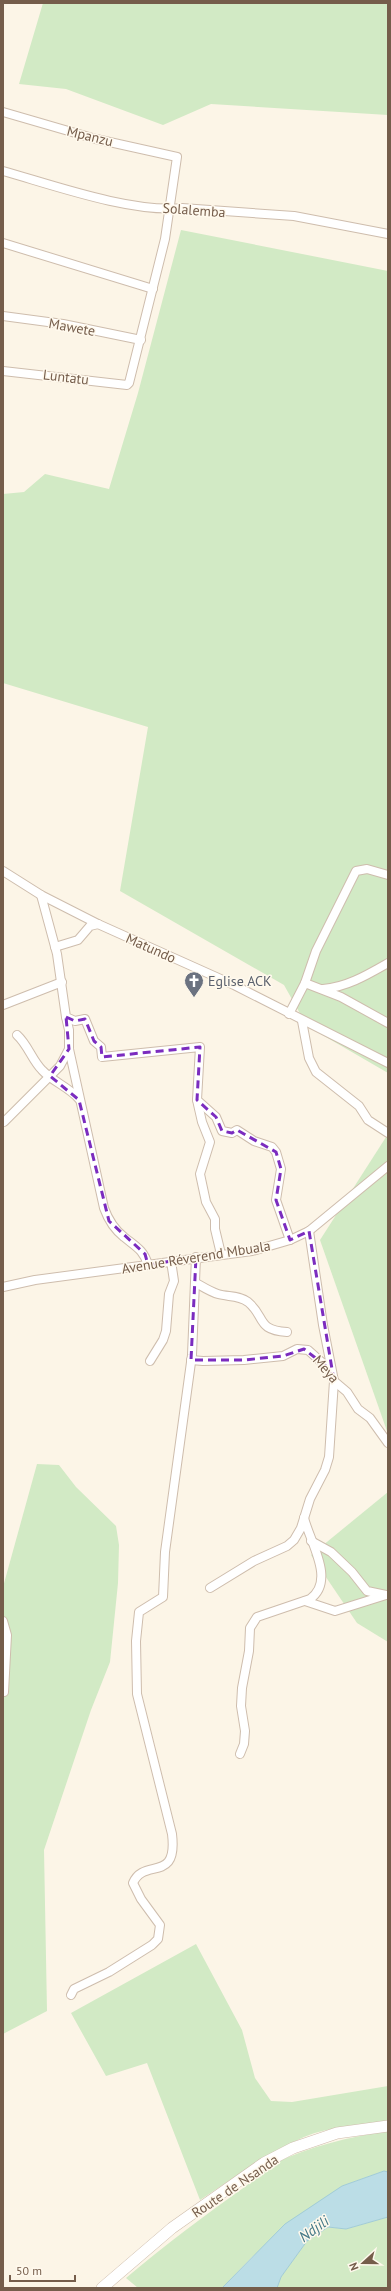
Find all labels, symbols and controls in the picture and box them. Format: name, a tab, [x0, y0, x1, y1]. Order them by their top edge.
street label: Mpanzu	[65, 122, 115, 150]
street label: Solalemba	[162, 199, 226, 221]
street label: Mawete	[47, 314, 97, 340]
street label: Luntatu	[42, 365, 90, 389]
street label: Matundo	[123, 929, 179, 967]
church icon: Eglise ACK	[183, 970, 205, 998]
place label: Eglise ACK	[208, 972, 272, 990]
street label: Avenue Réverend Mbuala	[120, 1236, 272, 1278]
street label: Meya	[309, 1351, 343, 1387]
street label: Route de Nsanda	[188, 2150, 282, 2222]
water label: Ndjili	[295, 2211, 333, 2246]
north arrow	[343, 2243, 383, 2283]
scale bar	[10, 2257, 75, 2283]
text: N	[346, 2261, 361, 2272]
text: 50 m	[16, 2263, 42, 2278]

